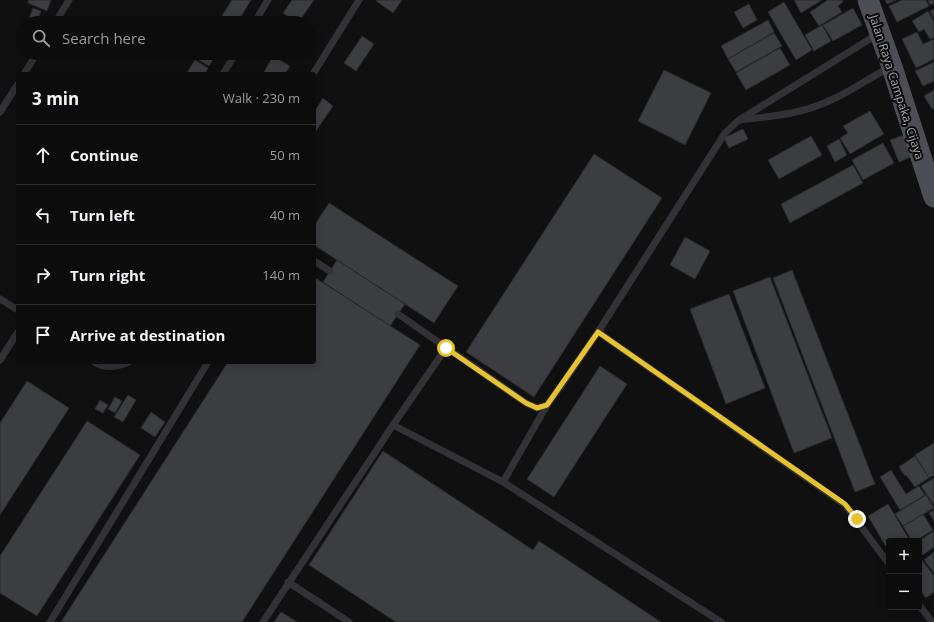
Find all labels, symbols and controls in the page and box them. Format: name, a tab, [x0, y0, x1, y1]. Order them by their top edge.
street label: Jalan Raya Campaka, Cijaya	[865, 11, 928, 162]
search box	[16, 16, 316, 60]
icon: search	[30, 27, 52, 49]
text: Search here	[62, 28, 146, 48]
text: 3 min	[32, 87, 79, 110]
text: Walk · 230 m	[223, 89, 300, 107]
icon: ahead	[32, 144, 54, 166]
text: Continue	[70, 145, 138, 165]
text: 50 m	[270, 146, 300, 164]
icon: left	[32, 204, 54, 226]
text: Turn left	[70, 205, 135, 225]
text: 40 m	[270, 206, 300, 224]
icon: right	[32, 264, 54, 286]
text: Turn right	[70, 265, 145, 285]
text: 140 m	[262, 266, 300, 284]
icon: arrive	[32, 324, 54, 346]
text: Arrive at destination	[70, 325, 225, 345]
route start	[437, 339, 455, 357]
route end	[848, 510, 866, 528]
map controls	[886, 538, 922, 610]
button: +	[886, 538, 922, 574]
button: −	[886, 574, 922, 610]

